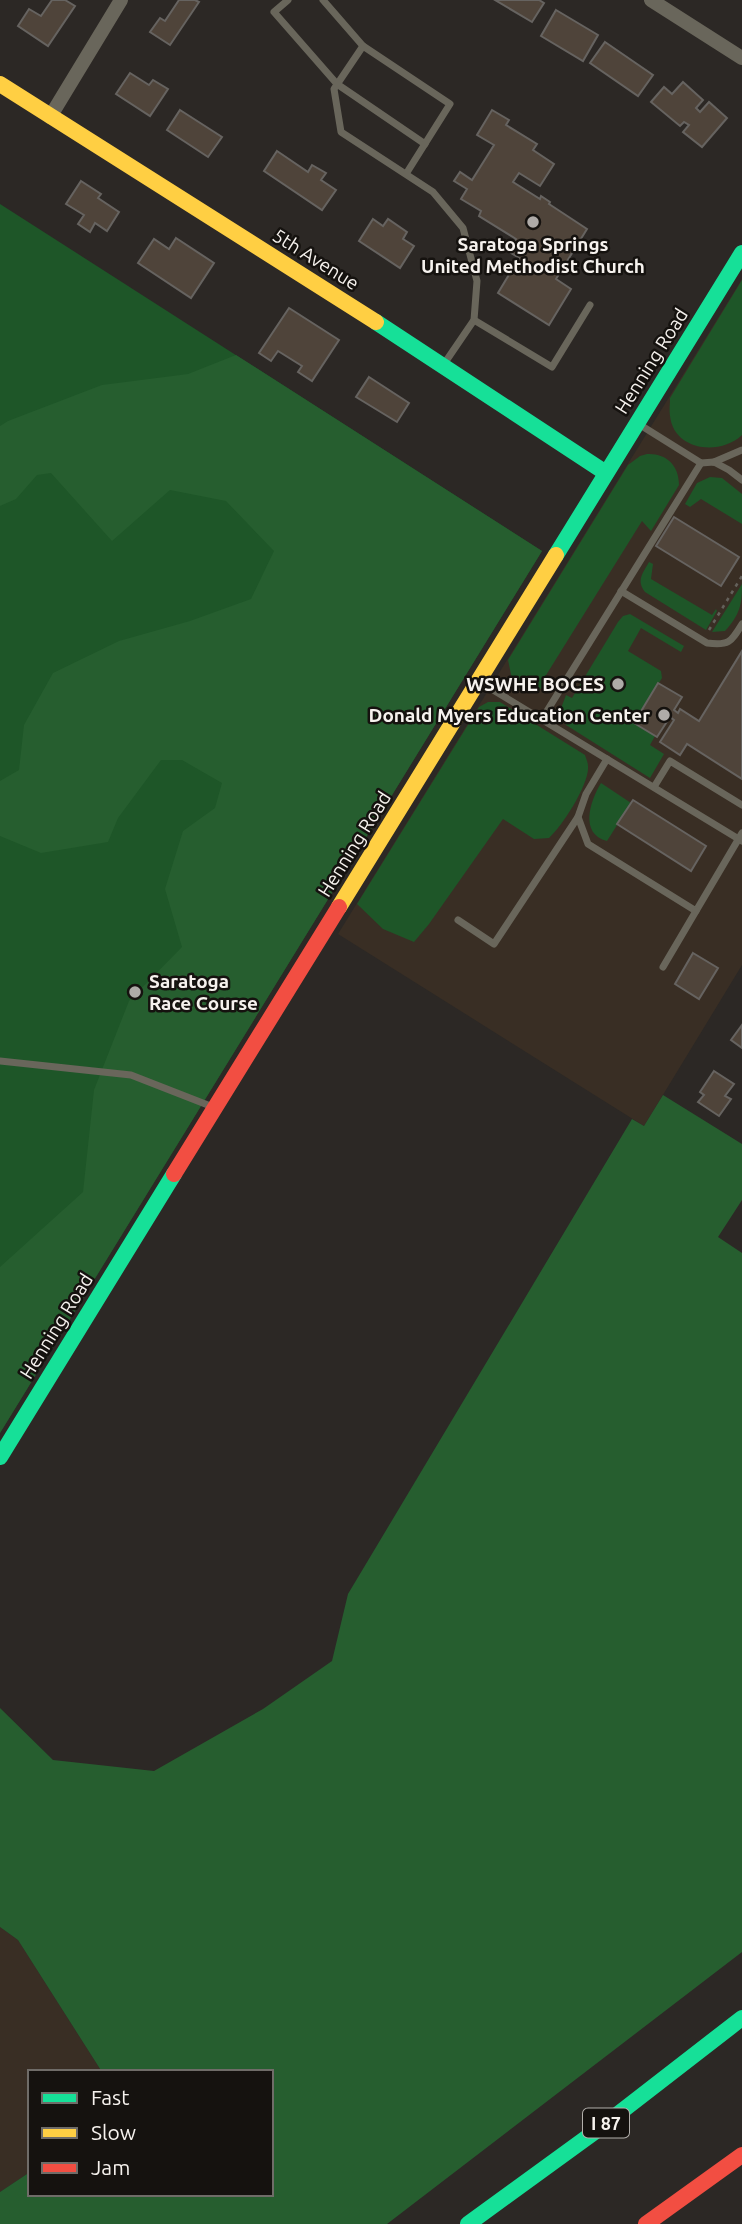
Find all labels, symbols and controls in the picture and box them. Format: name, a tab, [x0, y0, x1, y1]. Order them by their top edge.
marker: Saratoga Springs United Methodist Church	[525, 214, 541, 230]
street label: 5th Avenue	[269, 224, 363, 294]
place label: Saratoga Springs United Methodist Church	[421, 233, 645, 277]
street label: Henning Road	[610, 304, 692, 418]
place label: WSWHE BOCES	[466, 673, 604, 695]
marker: WSWHE BOCES	[610, 676, 626, 692]
place label: Donald Myers Education Center	[369, 704, 650, 726]
marker: Donald Myers Education Center	[656, 707, 672, 723]
street label: Henning Road	[313, 787, 395, 901]
place label: Saratoga Race Course	[149, 970, 258, 1014]
marker: Saratoga Race Course	[127, 984, 143, 1000]
street label: Henning Road	[15, 1269, 97, 1383]
legend	[28, 2070, 273, 2196]
text: Fast	[91, 2085, 129, 2109]
road number: I 87	[583, 2108, 629, 2138]
text: Slow	[91, 2120, 136, 2144]
text: Jam	[91, 2155, 130, 2179]

